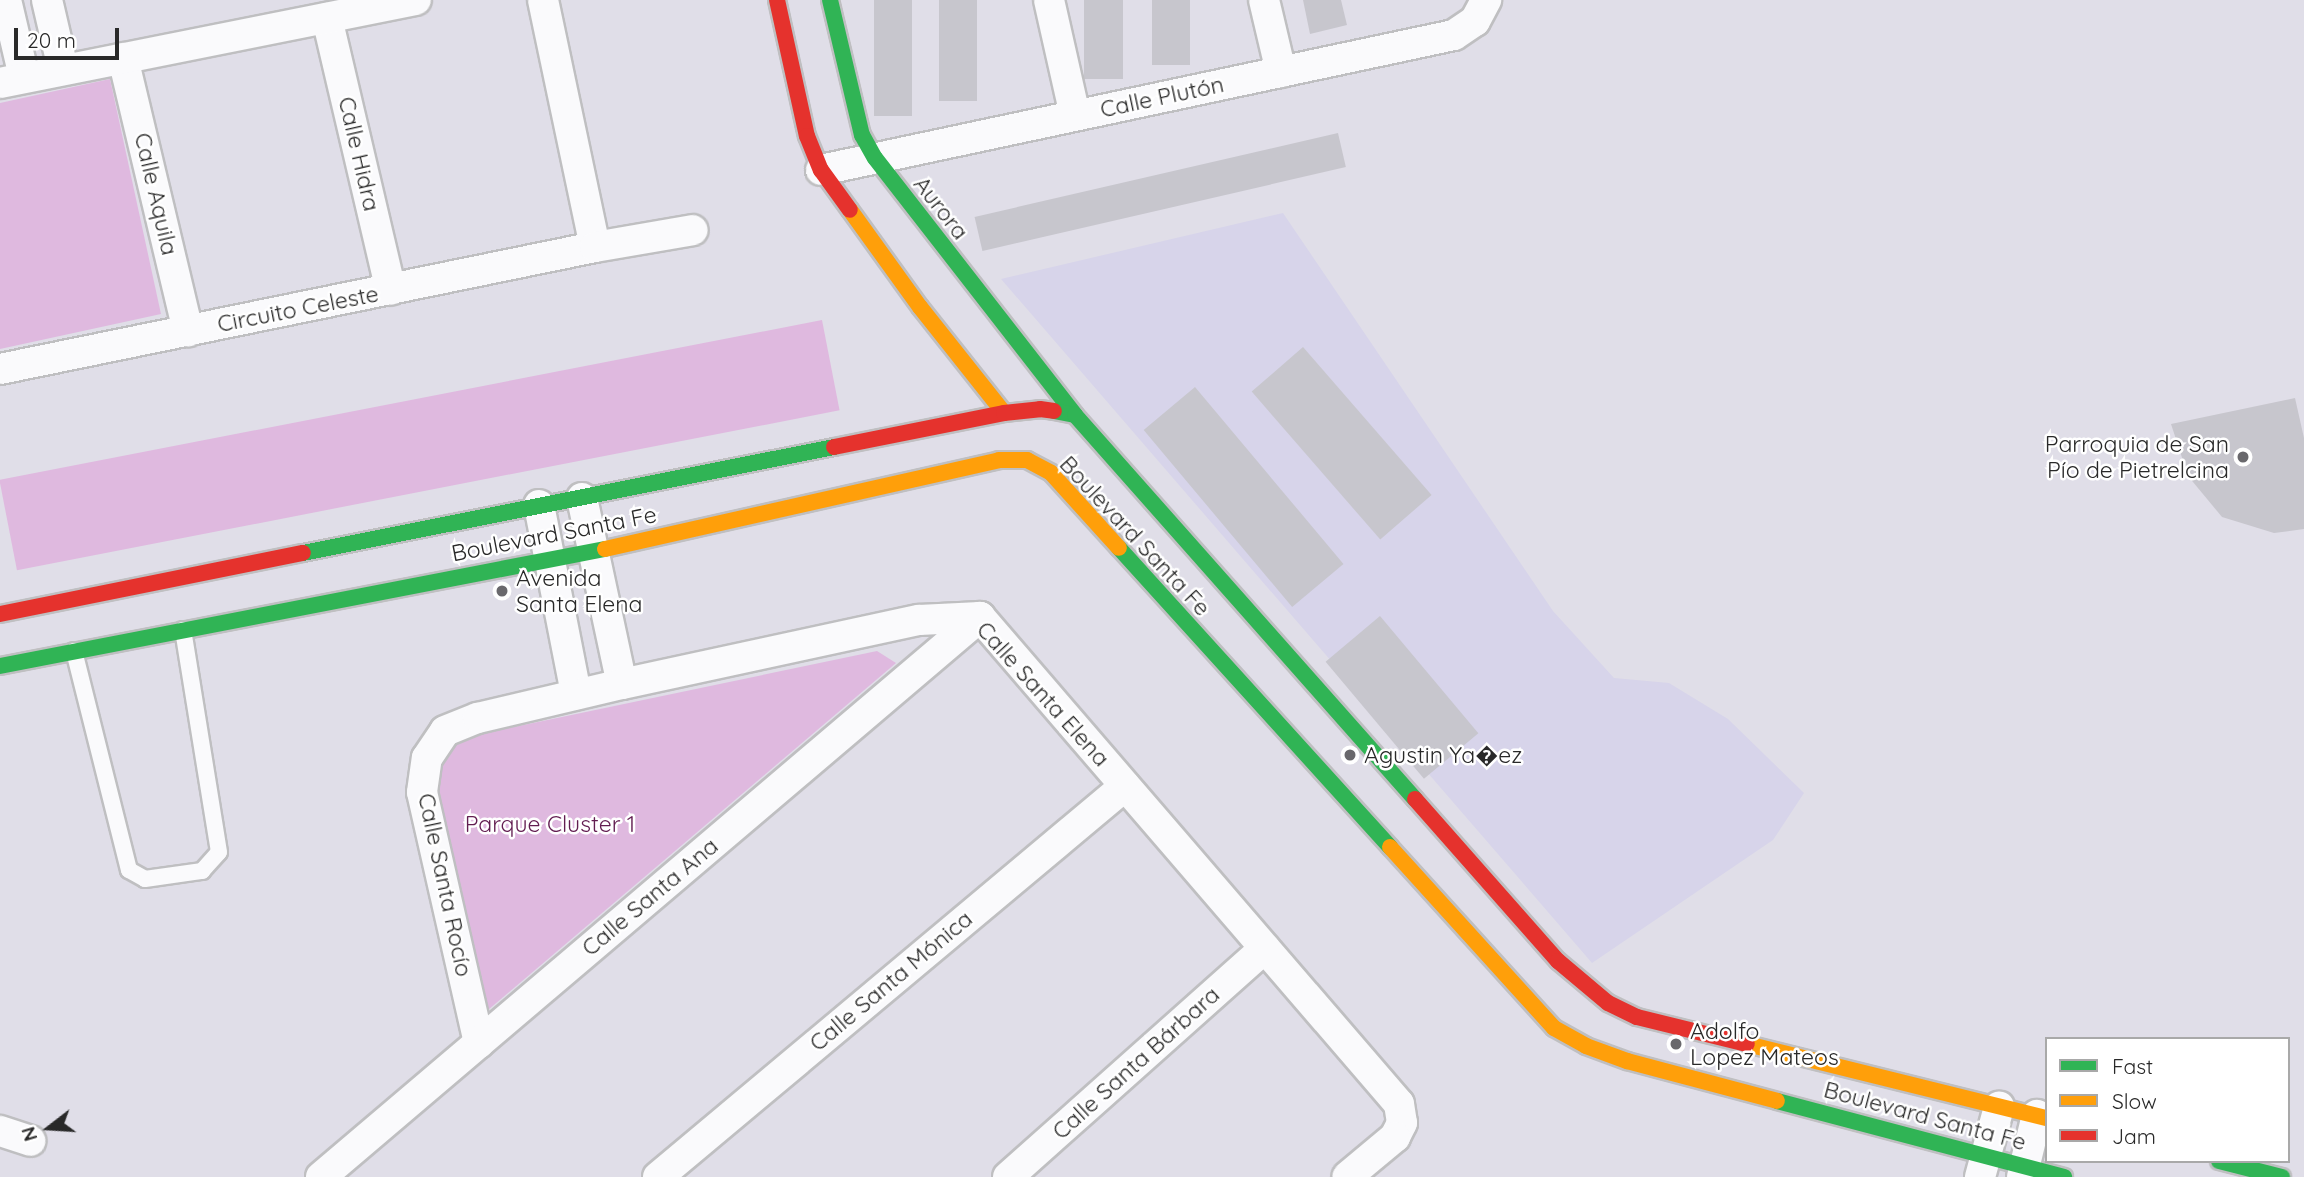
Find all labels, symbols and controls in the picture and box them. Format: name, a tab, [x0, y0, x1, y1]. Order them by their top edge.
scale bar	[18, 14, 122, 58]
text: 20 m	[27, 27, 76, 53]
street label: Calle Plutón	[1098, 70, 1226, 124]
street label: Calle Hidra	[332, 94, 386, 214]
street label: Calle Aquila	[129, 130, 183, 258]
street label: Aurora	[908, 171, 974, 245]
street label: Circuito Celeste	[215, 280, 381, 338]
place label: Parroquia de San Pío de Pietrelcina	[2045, 430, 2229, 484]
marker: Parroquia de San Pío de Pietrelcina	[2235, 449, 2251, 465]
street label: Boulevard Santa Fe	[1054, 450, 1216, 622]
street label: Boulevard Santa Fe	[449, 501, 659, 567]
place label: Avenida Santa Elena	[516, 564, 643, 618]
marker: Avenida Santa Elena	[494, 583, 510, 599]
street label: Calle Santa Elena	[971, 616, 1115, 772]
place label: Agustin Ya�ez	[1364, 741, 1522, 769]
marker: Agustin Ya�ez	[1342, 747, 1358, 763]
street label: Calle Santa Rocío	[412, 791, 478, 979]
park label: Parque Cluster 1	[465, 810, 635, 838]
street label: Calle Santa Ana	[576, 832, 724, 962]
street label: Calle Santa Mónica	[804, 905, 978, 1057]
street label: Calle Santa Bárbara	[1047, 981, 1225, 1145]
place label: Adolfo Lopez Mateos	[1690, 1017, 1839, 1071]
marker: Adolfo Lopez Mateos	[1668, 1036, 1684, 1052]
legend	[2045, 1037, 2290, 1163]
text: Fast	[2112, 1053, 2153, 1079]
street label: Boulevard Santa Fe	[1821, 1076, 2029, 1156]
text: Slow	[2112, 1088, 2157, 1114]
north arrow	[14, 1093, 84, 1163]
text: Jam	[2112, 1123, 2156, 1149]
text: N	[15, 1124, 42, 1144]

